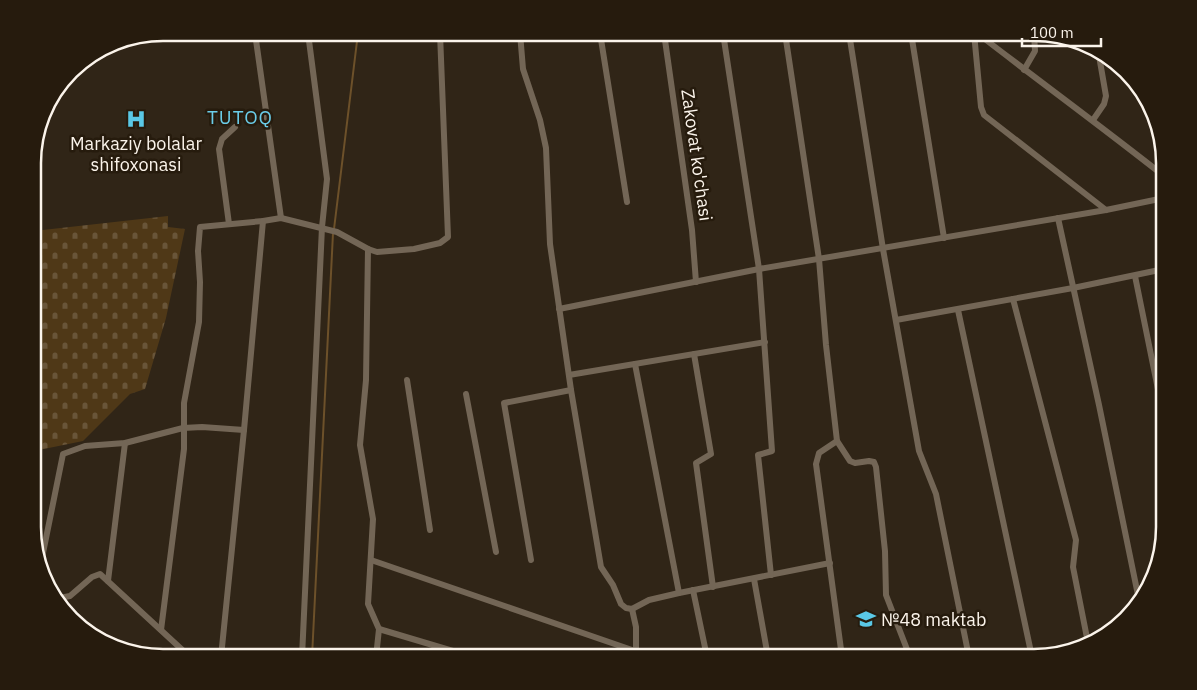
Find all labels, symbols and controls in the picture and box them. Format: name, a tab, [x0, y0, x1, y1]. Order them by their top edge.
scale bar	[1022, 15, 1101, 47]
text: 100 m	[1030, 23, 1074, 42]
street label: Zakovat ko'chasi	[676, 88, 718, 222]
district label: TUTOQ	[207, 105, 273, 129]
hospital icon: Markaziy bolalar shifoxonasi	[125, 108, 147, 130]
place label: Markaziy bolalar shifoxonasi	[70, 132, 202, 176]
school or university icon: №48 maktab	[855, 608, 877, 630]
place label: №48 maktab	[881, 608, 986, 631]

